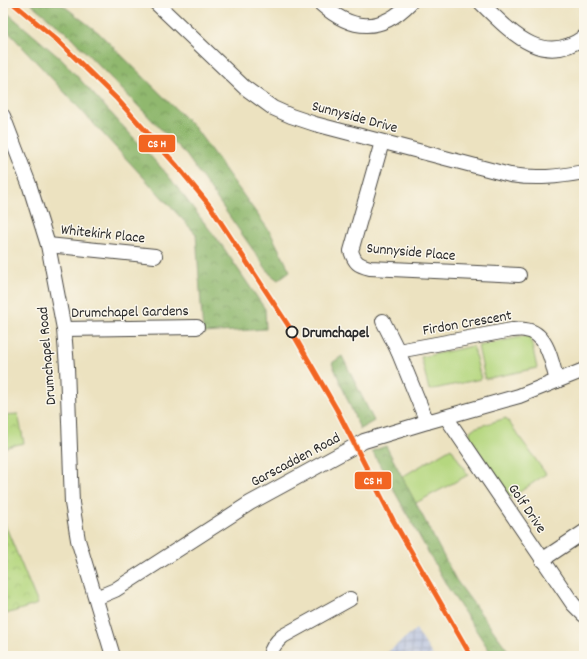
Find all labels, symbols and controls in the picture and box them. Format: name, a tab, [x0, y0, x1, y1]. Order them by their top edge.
street label: Sunnyside Drive	[309, 96, 400, 140]
line badge: CS H	[138, 134, 176, 153]
text: CS H	[148, 137, 167, 153]
street label: Whitekirk Place	[60, 220, 146, 250]
street label: Sunnyside Place	[365, 238, 457, 268]
street label: Drumchapel Gardens	[71, 301, 189, 325]
street label: Firdon Crescent	[421, 305, 514, 343]
street label: Drumchapel Road	[33, 306, 63, 406]
place label: Drumchapel	[302, 323, 370, 345]
marker: Drumchapel	[285, 325, 299, 339]
street label: Garscadden Road	[247, 428, 345, 494]
line badge: CS H	[354, 471, 392, 490]
text: CS H	[364, 474, 383, 490]
street label: Golf Drive	[502, 480, 551, 539]

